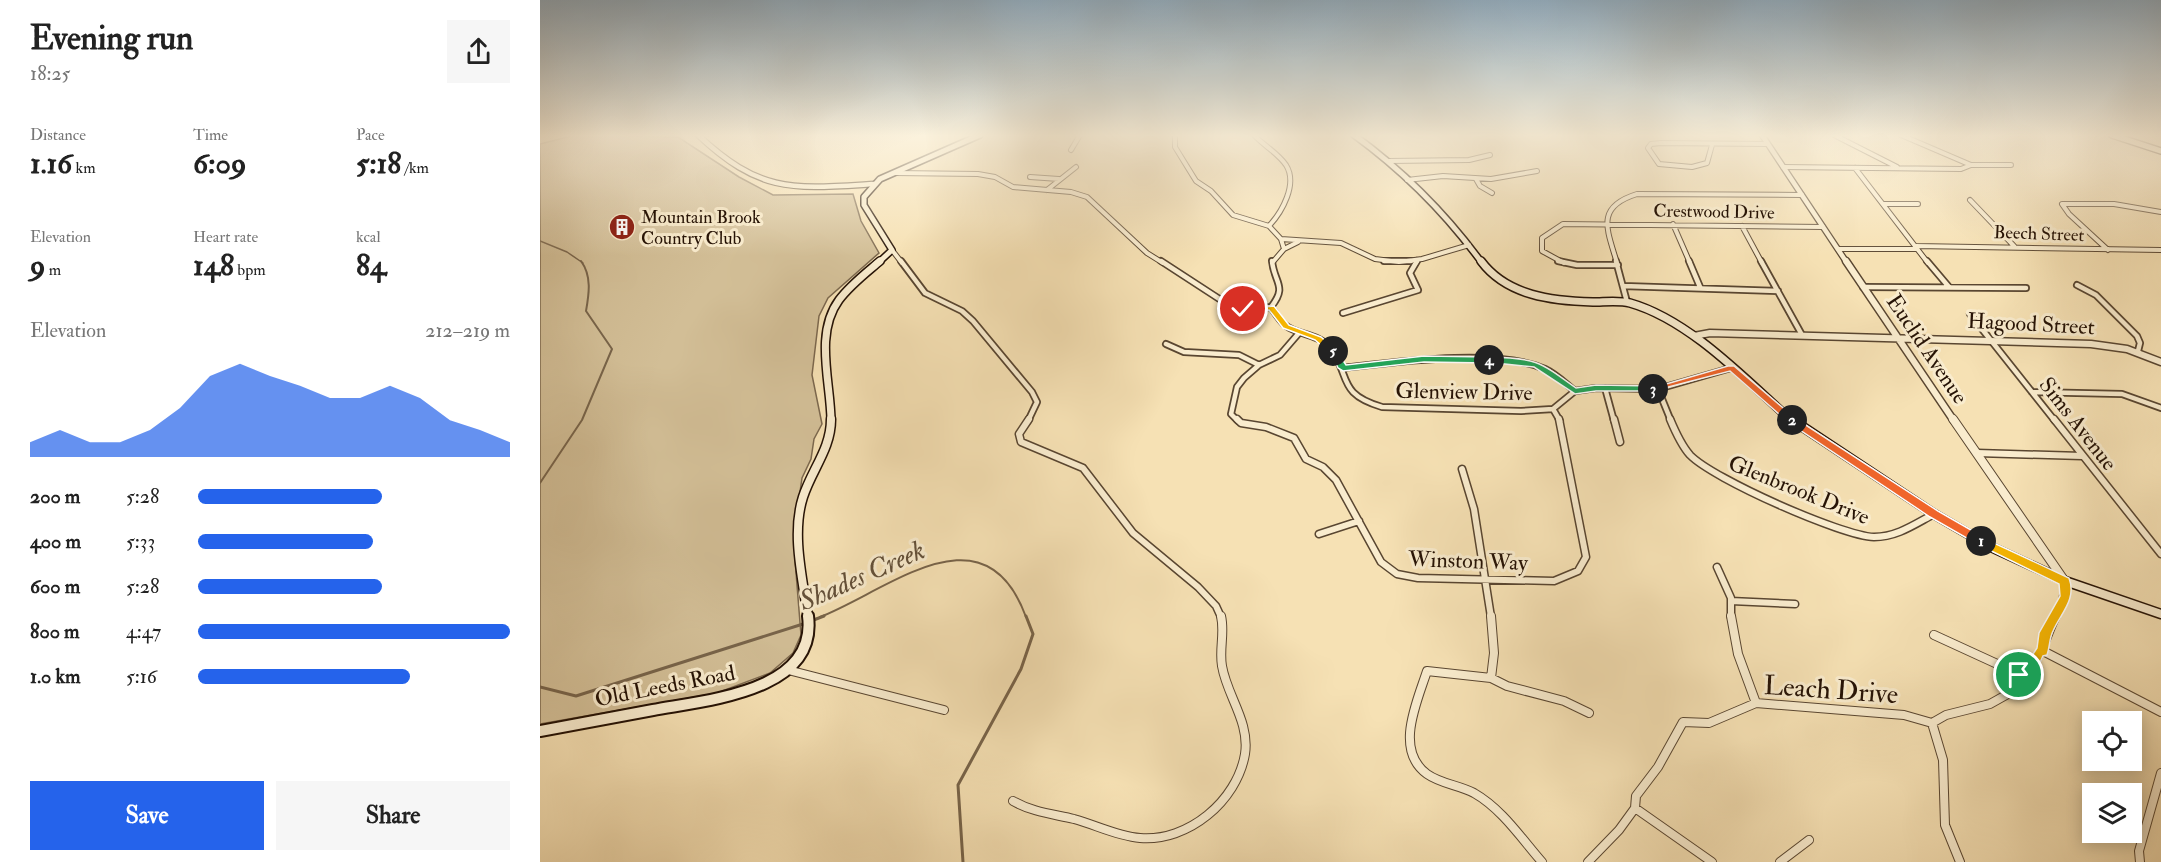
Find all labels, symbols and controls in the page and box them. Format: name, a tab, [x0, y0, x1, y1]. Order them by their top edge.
text: Evening run	[30, 18, 193, 59]
button: share	[447, 20, 510, 83]
text: 18:25	[30, 61, 70, 86]
text: Distance	[30, 125, 86, 145]
text: Time	[193, 125, 228, 145]
text: Pace	[356, 125, 385, 145]
text: 1.16	[30, 145, 72, 182]
text: 6:09	[193, 145, 246, 182]
text: 5:18	[356, 145, 401, 182]
text: km	[72, 158, 96, 178]
text: /km	[401, 158, 429, 178]
street label: Crestwood Drive	[1653, 199, 1775, 225]
place label: Mountain Brook Country Club	[641, 206, 761, 250]
building icon: Mountain Brook Country Club	[607, 212, 637, 242]
street label: Beech Street	[1993, 221, 2085, 247]
text: Elevation	[30, 227, 91, 247]
text: Heart rate	[193, 227, 258, 247]
text: kcal	[356, 227, 381, 247]
text: 9	[30, 247, 45, 284]
text: 148	[193, 247, 234, 284]
text: 84	[356, 247, 386, 284]
text: m	[45, 260, 61, 280]
text: bpm	[234, 260, 266, 280]
pin	[1217, 283, 1268, 334]
street label: Euclid Avenue	[1880, 289, 1974, 409]
icon: check	[1226, 292, 1259, 325]
street label: Hagood Street	[1967, 307, 2095, 341]
text: Elevation	[30, 318, 106, 343]
text: 212–219 m	[425, 318, 510, 343]
pin: 5	[1318, 336, 1348, 366]
text: 5	[1329, 341, 1337, 361]
pin: 4	[1474, 345, 1504, 375]
text: 4	[1485, 350, 1493, 370]
street label: Sims Avenue	[2033, 372, 2123, 476]
pin: 3	[1638, 374, 1668, 404]
street label: Glenview Drive	[1395, 377, 1533, 407]
text: 3	[1650, 379, 1656, 399]
pin: 2	[1777, 405, 1807, 435]
text: 2	[1788, 410, 1796, 430]
street label: Glenbrook Drive	[1724, 449, 1874, 531]
text: 200 m	[30, 484, 80, 509]
text: 5:28	[126, 484, 159, 509]
pin: 1	[1966, 526, 1996, 556]
text: 400 m	[30, 529, 81, 554]
text: 5:33	[126, 529, 155, 554]
text: 1	[1978, 531, 1984, 551]
water label: Shades Creek	[793, 533, 931, 620]
street label: Winston Way	[1407, 545, 1529, 577]
text: 600 m	[30, 574, 80, 599]
text: 5:28	[126, 574, 159, 599]
text: 800 m	[30, 619, 80, 644]
text: 4:47	[126, 619, 161, 644]
pin	[1993, 649, 2044, 700]
icon: arrive	[2002, 658, 2035, 691]
street label: Old Leeds Road	[593, 659, 738, 713]
text: 1.0 km	[30, 664, 81, 689]
text: 5:16	[126, 664, 157, 689]
street label: Leach Drive	[1763, 669, 1899, 711]
map controls	[2082, 711, 2142, 843]
button: locate	[2082, 711, 2142, 771]
button: Save	[30, 781, 264, 850]
button: Share	[276, 781, 510, 850]
button: layers	[2082, 783, 2142, 843]

